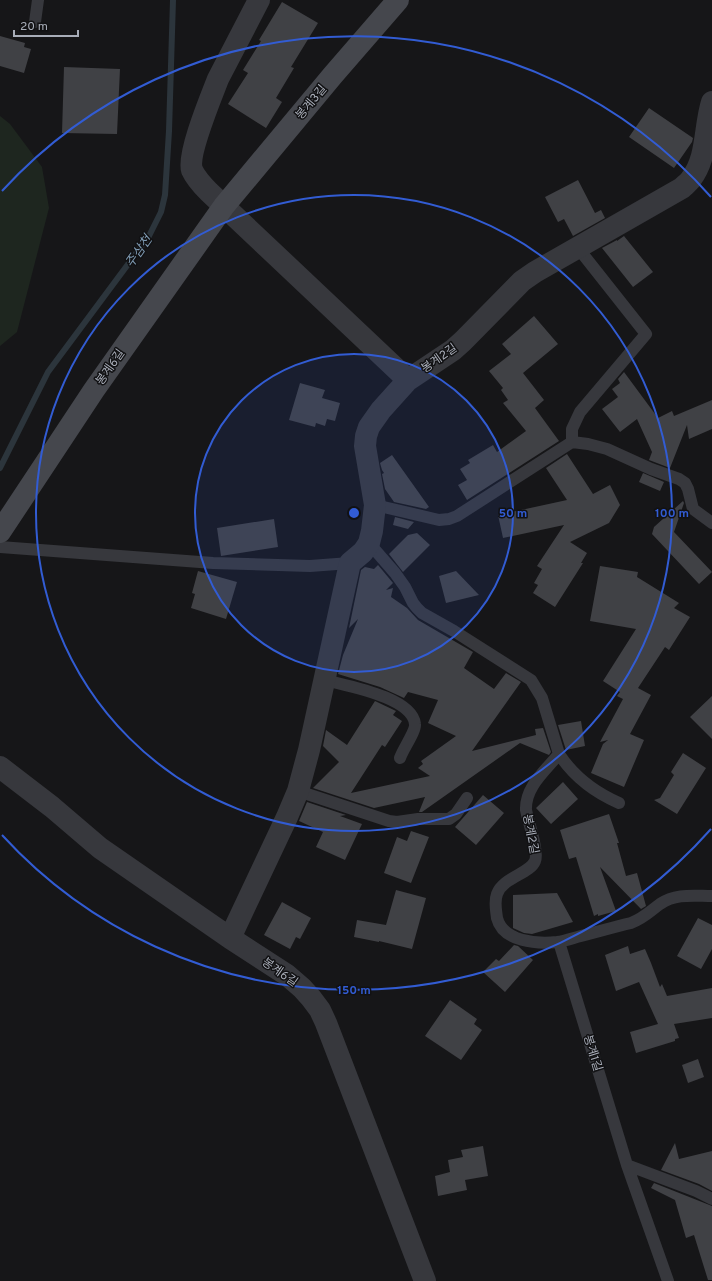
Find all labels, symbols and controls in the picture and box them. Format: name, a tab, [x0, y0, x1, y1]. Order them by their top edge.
scale bar	[14, 12, 78, 38]
text: 20 m	[20, 19, 48, 35]
street label: 봉계3길	[293, 82, 331, 123]
water label: 주삼천	[123, 232, 157, 271]
street label: 봉계2길	[418, 341, 461, 377]
street label: 봉계6길	[93, 346, 129, 389]
centre of rings	[347, 506, 361, 520]
text: 50 m	[499, 506, 527, 522]
text: 100 m	[655, 506, 689, 522]
street label: 봉계2길	[518, 813, 542, 856]
street label: 봉계6길	[258, 955, 301, 991]
text: 150 m	[337, 983, 371, 999]
street label: 봉계1길	[579, 1033, 605, 1074]

